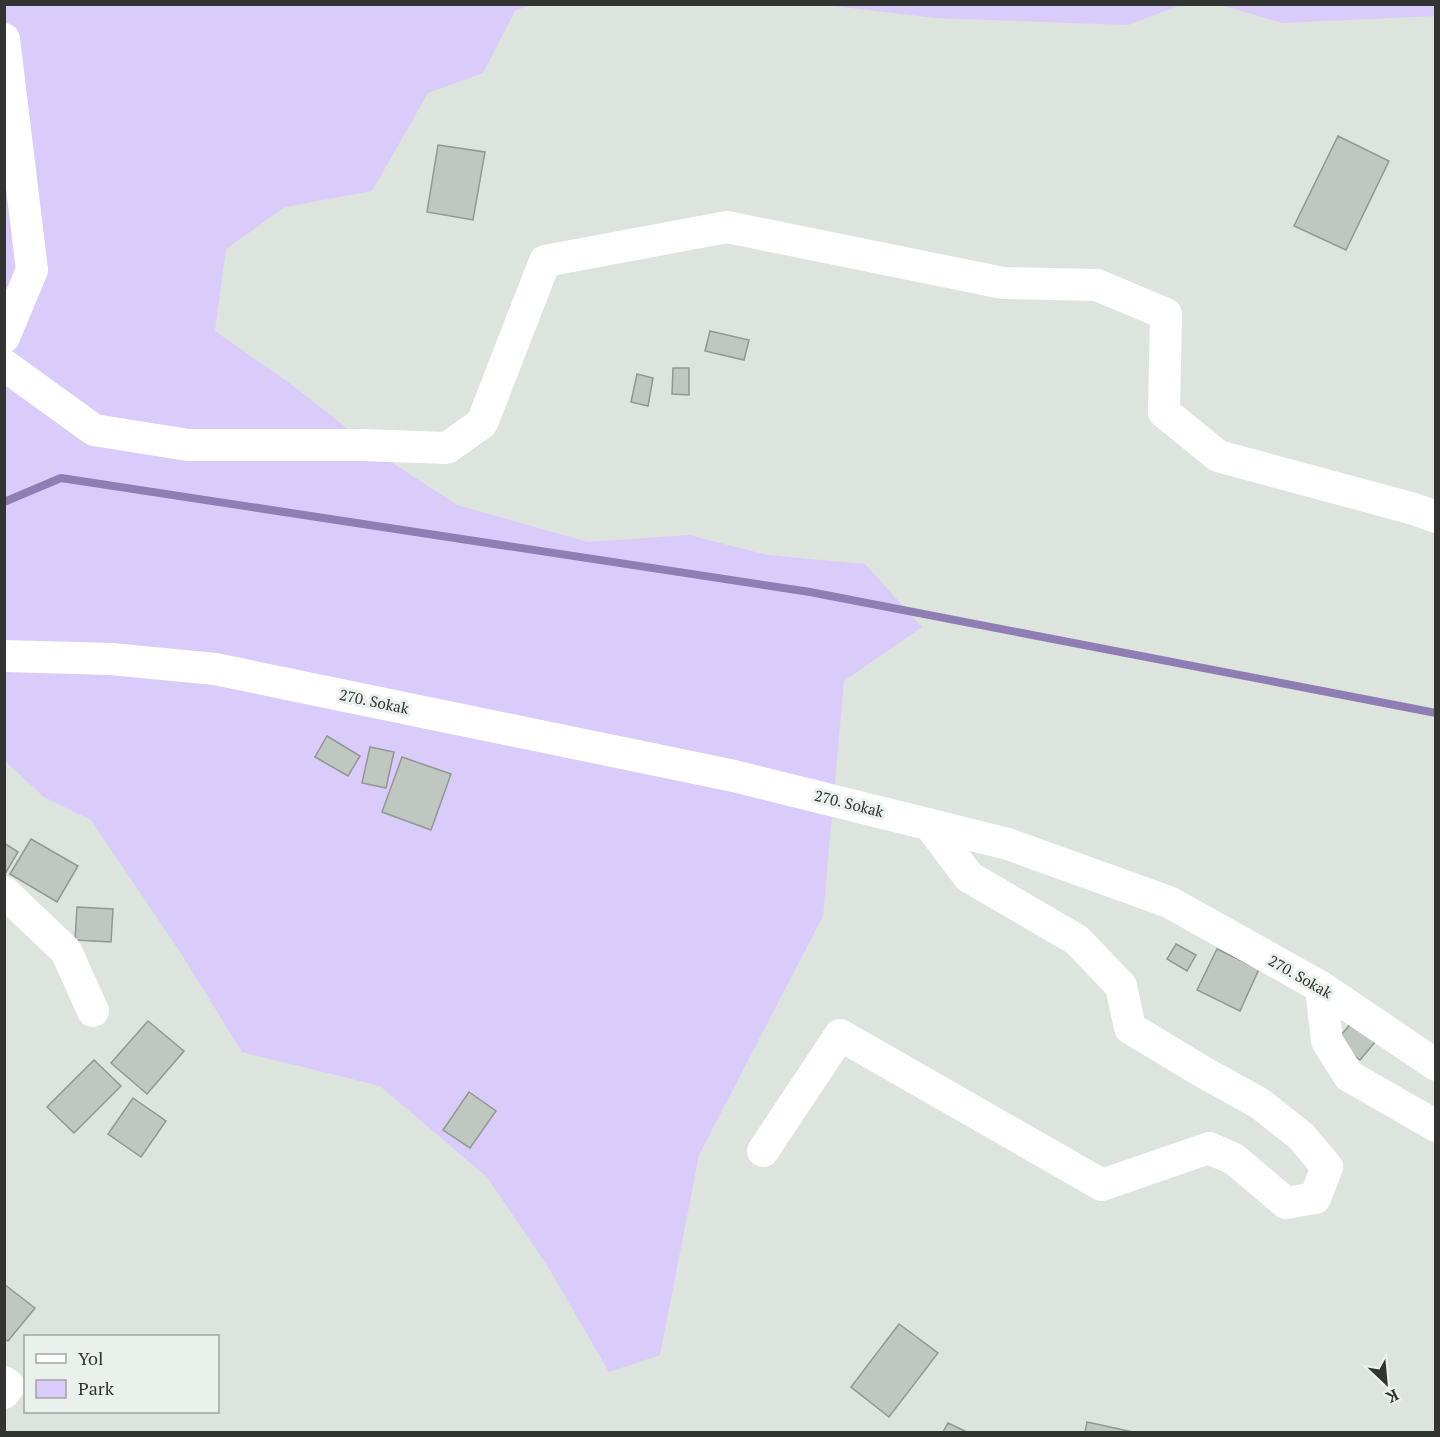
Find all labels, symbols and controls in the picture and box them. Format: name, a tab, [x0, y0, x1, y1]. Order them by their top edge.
street label: 270. Sokak	[338, 684, 411, 718]
street label: 270. Sokak	[813, 785, 886, 821]
street label: 270. Sokak	[1265, 950, 1336, 1003]
legend	[24, 1335, 219, 1413]
text: Yol	[78, 1346, 103, 1370]
north arrow	[1356, 1353, 1416, 1413]
text: Park	[78, 1376, 115, 1400]
text: K	[1382, 1384, 1403, 1409]

